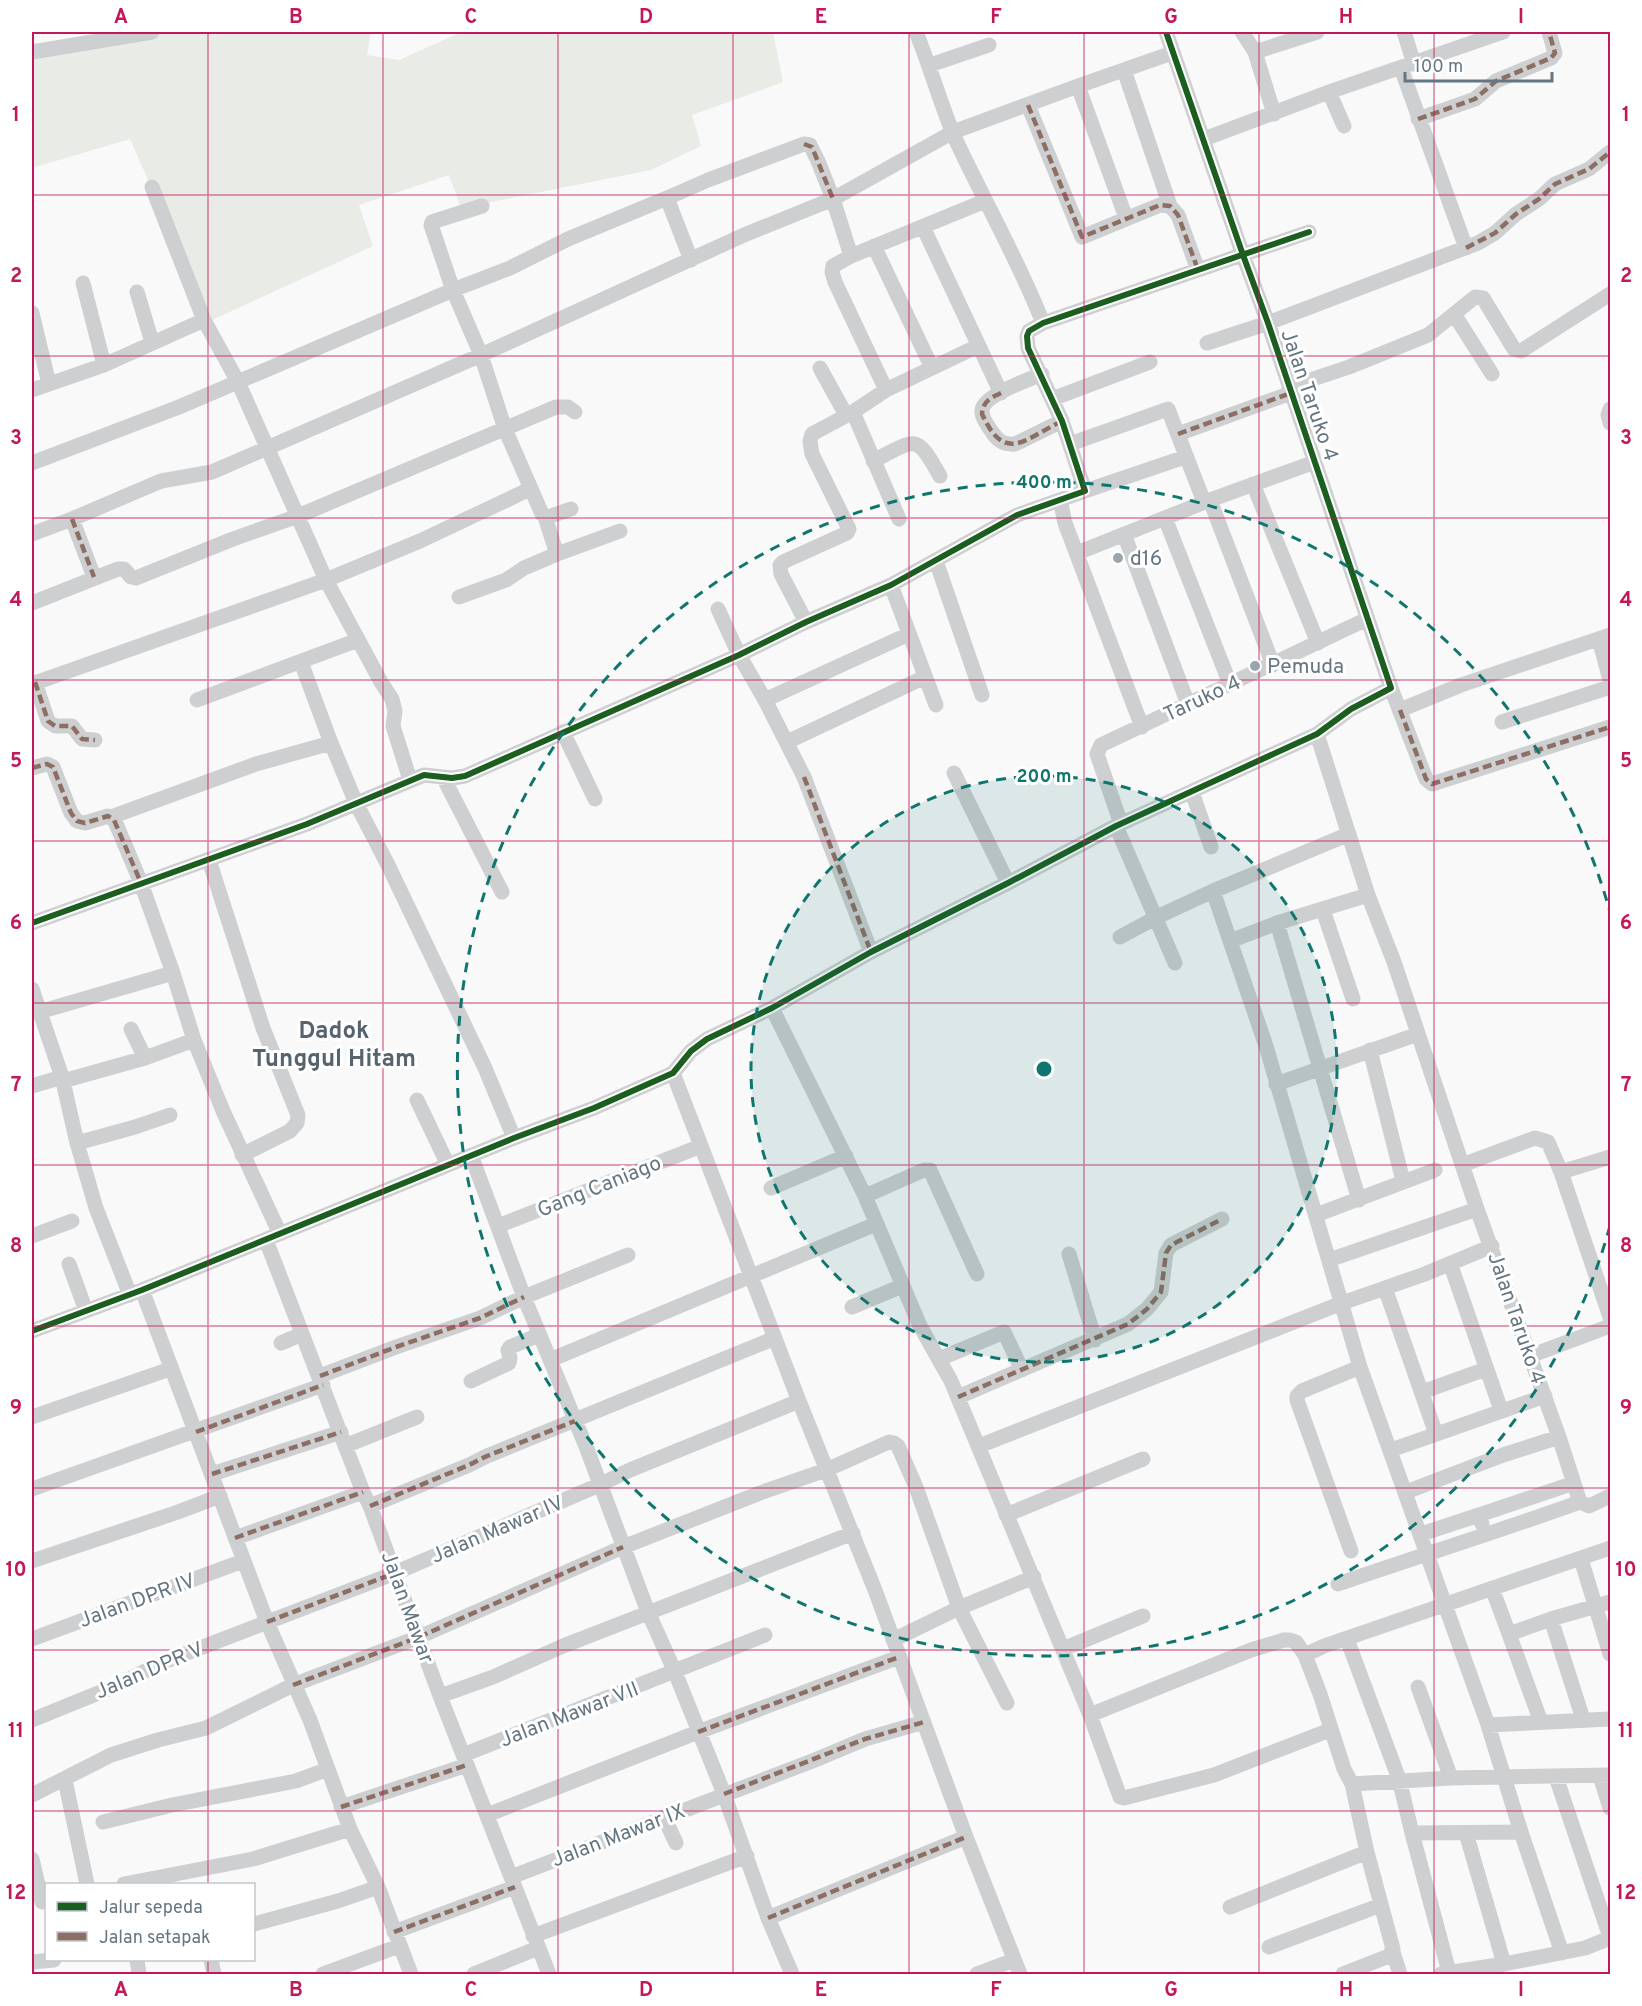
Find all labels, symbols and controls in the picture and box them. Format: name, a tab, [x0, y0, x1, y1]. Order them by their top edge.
text: A	[114, 5, 128, 31]
text: B	[289, 5, 303, 31]
text: C	[465, 5, 477, 31]
text: D	[639, 5, 653, 31]
text: E	[815, 5, 827, 31]
text: F	[990, 5, 1002, 31]
text: G	[1164, 5, 1178, 31]
text: H	[1339, 5, 1353, 31]
text: I	[1518, 5, 1524, 31]
scale bar	[1405, 45, 1552, 83]
text: 100 m	[1414, 56, 1463, 79]
text: 1	[12, 103, 20, 129]
text: 1	[1622, 103, 1630, 129]
text: 2	[10, 264, 22, 290]
text: 2	[1620, 264, 1632, 290]
street label: Jalan Taruko 4	[1273, 326, 1344, 465]
text: 3	[10, 426, 22, 452]
text: 3	[1620, 426, 1632, 452]
text: 400 m	[1016, 472, 1072, 495]
place label: d16	[1130, 546, 1162, 573]
marker: d16	[1111, 551, 1125, 565]
text: 4	[10, 588, 22, 614]
text: 4	[1620, 588, 1632, 614]
place label: Pemuda	[1267, 654, 1344, 681]
marker: Pemuda	[1248, 659, 1262, 673]
street label: Taruko 4	[1160, 670, 1246, 729]
text: 5	[10, 749, 22, 775]
text: 5	[1620, 749, 1632, 775]
text: 200 m	[1016, 766, 1072, 789]
text: 6	[10, 911, 22, 937]
text: 6	[1620, 911, 1632, 937]
district label: Dadok Tunggul Hitam	[252, 1017, 416, 1075]
centre of rings	[1034, 1059, 1054, 1079]
text: 7	[11, 1073, 21, 1099]
text: 7	[1621, 1073, 1631, 1099]
street label: Gang Caniago	[534, 1150, 666, 1225]
text: 8	[10, 1234, 22, 1260]
text: 8	[1620, 1234, 1632, 1260]
street label: Jalan Taruko 4	[1480, 1249, 1551, 1388]
text: 9	[10, 1396, 22, 1422]
text: 9	[1620, 1396, 1632, 1422]
street label: Jalan Mawar IV	[427, 1490, 568, 1571]
street label: Jalan Mawar	[374, 1548, 439, 1667]
text: 10	[5, 1558, 27, 1584]
text: 10	[1615, 1558, 1637, 1584]
street label: Jalan DPR IV	[76, 1568, 199, 1635]
street label: Jalan DPR V	[91, 1636, 208, 1706]
street label: Jalan Mawar VII	[496, 1676, 643, 1754]
text: 11	[8, 1719, 24, 1745]
text: 11	[1618, 1719, 1634, 1745]
street label: Jalan Mawar IX	[548, 1799, 689, 1874]
text: 12	[6, 1881, 26, 1907]
text: 12	[1616, 1881, 1636, 1907]
legend	[45, 1883, 255, 1961]
text: Jalur sepeda	[99, 1897, 203, 1920]
text: Jalan setapak	[99, 1927, 211, 1950]
text: A	[114, 1978, 128, 2004]
text: B	[289, 1978, 303, 2004]
text: C	[465, 1978, 477, 2004]
text: D	[639, 1978, 653, 2004]
text: E	[815, 1978, 827, 2004]
text: F	[990, 1978, 1002, 2004]
text: G	[1164, 1978, 1178, 2004]
text: H	[1339, 1978, 1353, 2004]
text: I	[1518, 1978, 1524, 2004]

